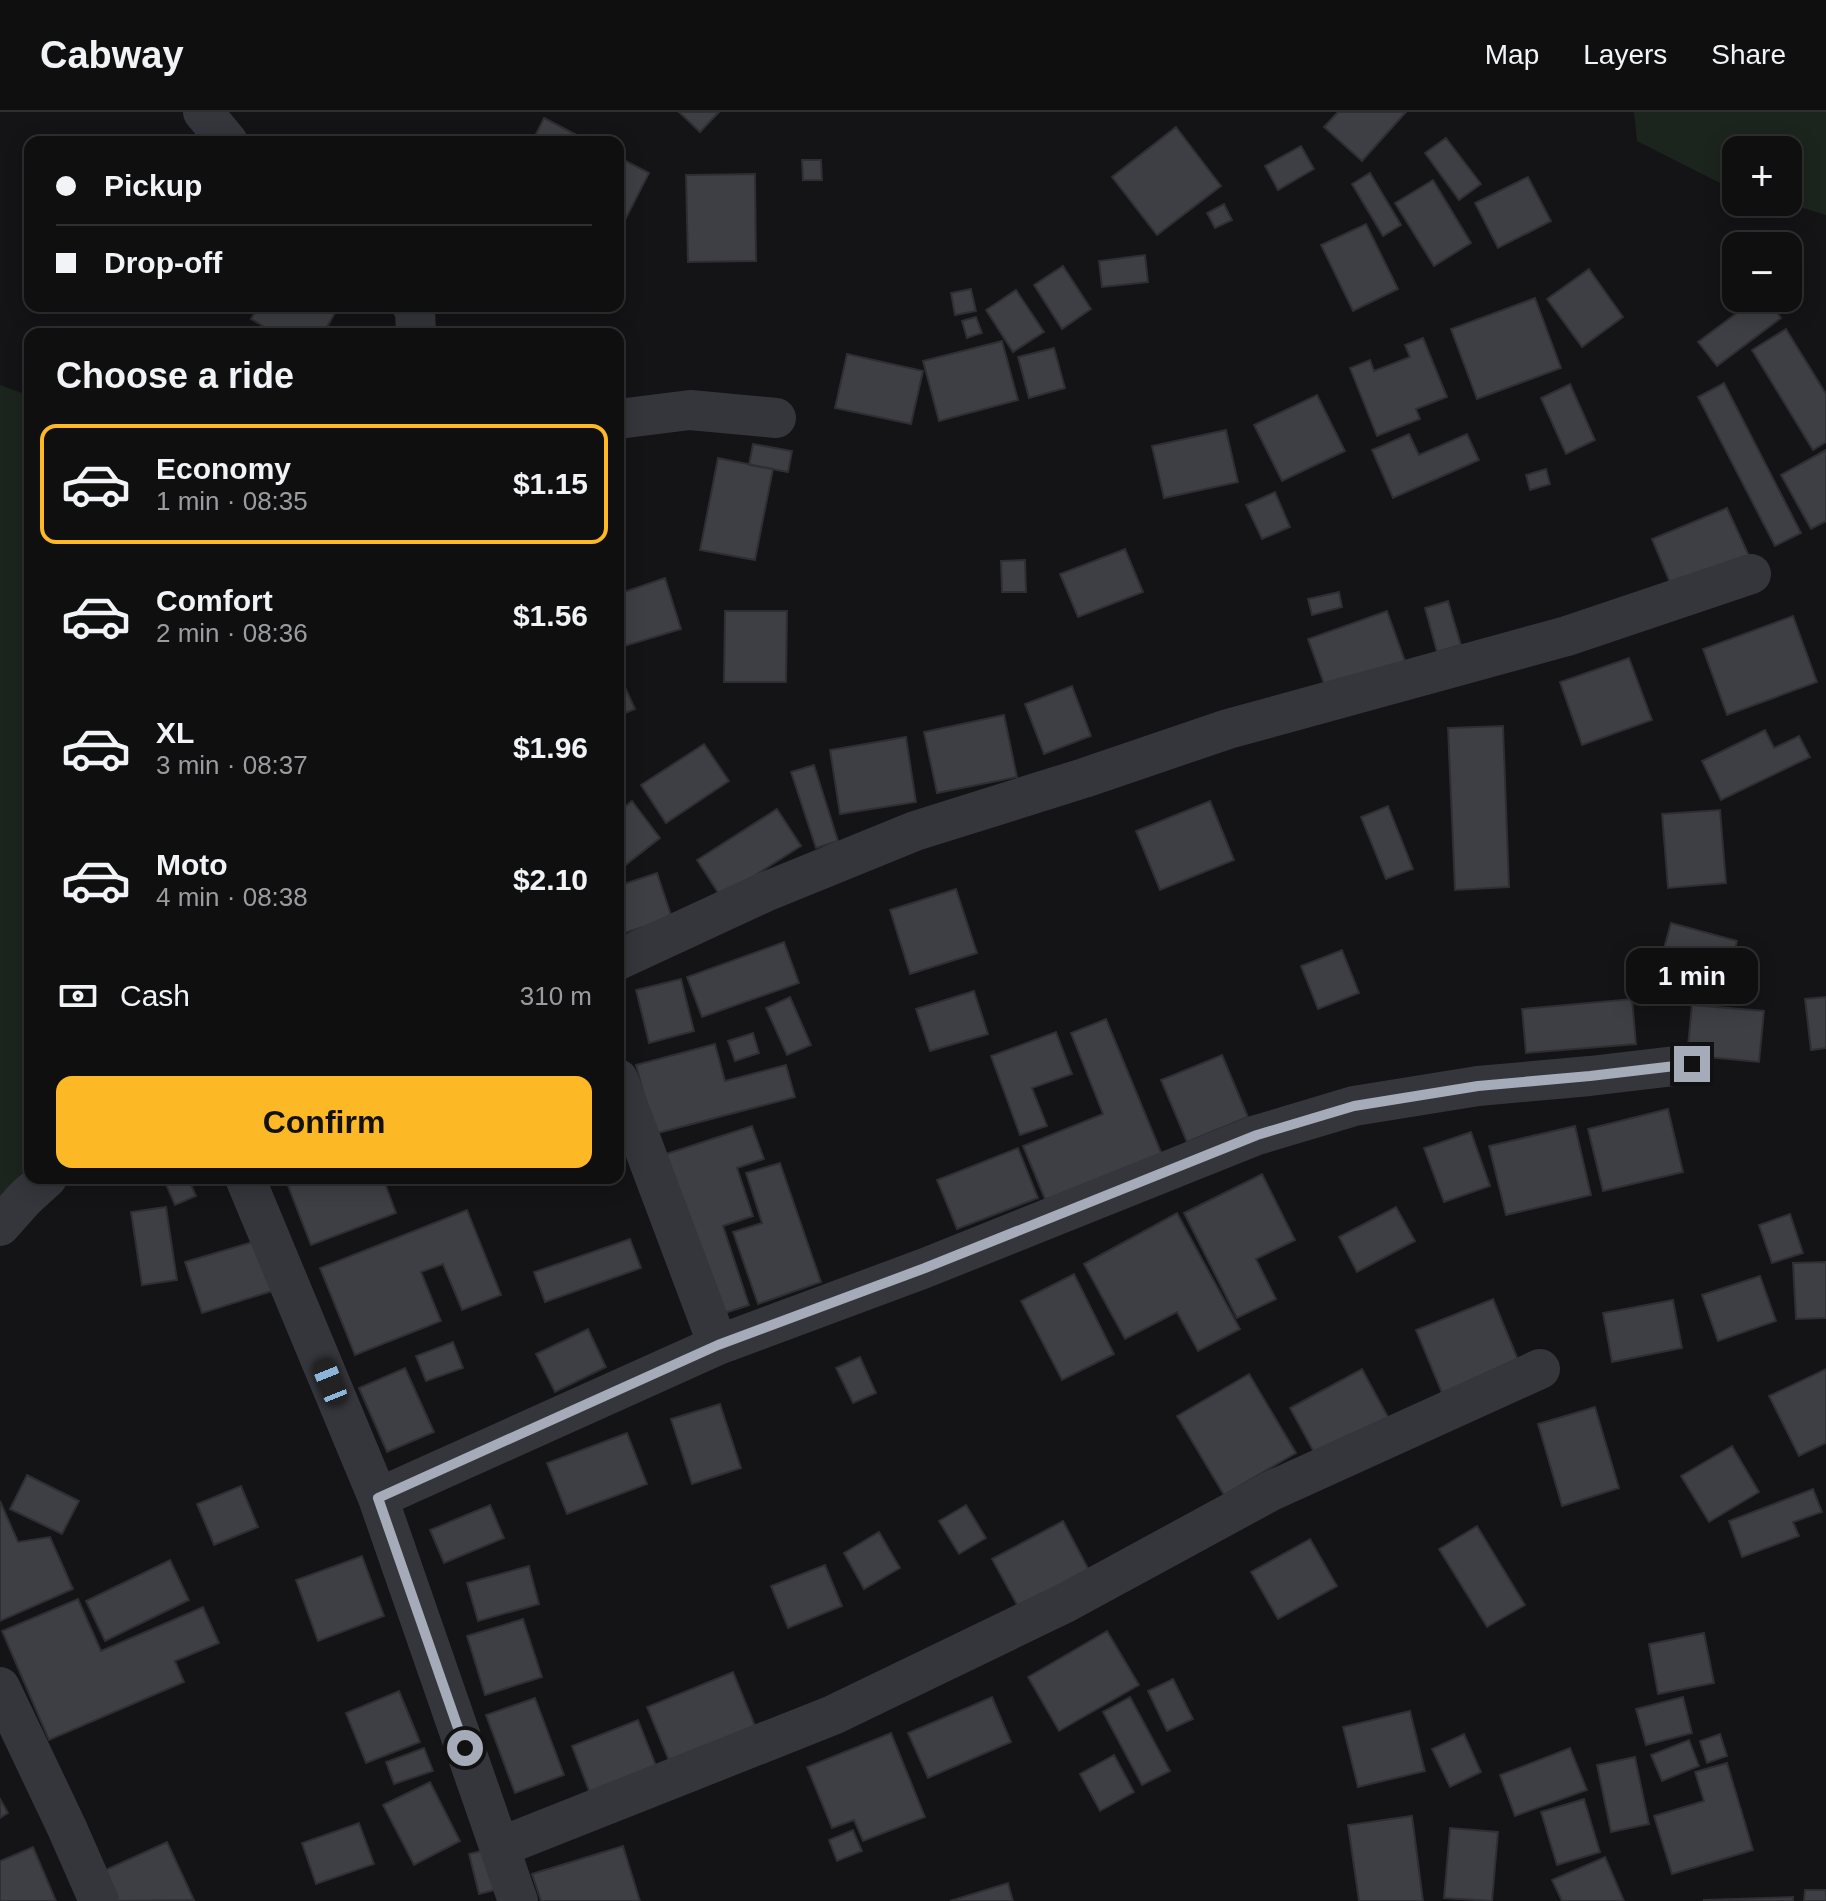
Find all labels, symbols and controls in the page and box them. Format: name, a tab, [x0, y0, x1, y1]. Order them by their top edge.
text: Cabway	[40, 34, 184, 76]
text: Map	[1485, 39, 1539, 70]
text: Layers	[1583, 39, 1667, 70]
text: Share	[1711, 39, 1786, 70]
map controls	[1722, 136, 1802, 312]
button: +	[1722, 136, 1802, 216]
text: Pickup	[104, 169, 202, 202]
button: −	[1722, 232, 1802, 312]
text: Drop-off	[104, 246, 222, 279]
text: Choose a ride	[56, 355, 294, 396]
icon: car	[60, 448, 132, 520]
text: Economy	[156, 452, 291, 485]
text: $1.15	[513, 467, 588, 500]
text: 1 min · 08:35	[156, 486, 308, 516]
icon: car	[60, 580, 132, 652]
text: Comfort	[156, 584, 273, 617]
text: $1.56	[513, 599, 588, 632]
text: 2 min · 08:36	[156, 618, 308, 648]
icon: car	[60, 712, 132, 784]
text: XL	[156, 716, 194, 749]
text: $1.96	[513, 731, 588, 764]
text: 3 min · 08:37	[156, 750, 308, 780]
icon: car	[60, 844, 132, 916]
text: Moto	[156, 848, 228, 881]
text: $2.10	[513, 863, 588, 896]
text: 4 min · 08:38	[156, 882, 308, 912]
callout: 1 min	[1626, 948, 1758, 1004]
text: 1 min	[1658, 961, 1726, 991]
icon: cash	[56, 974, 100, 1018]
text: Cash	[120, 979, 190, 1012]
text: 310 m	[520, 981, 592, 1011]
route end	[1674, 1046, 1710, 1082]
button: Confirm	[56, 1076, 592, 1168]
car	[310, 1355, 350, 1409]
route start	[447, 1730, 483, 1766]

